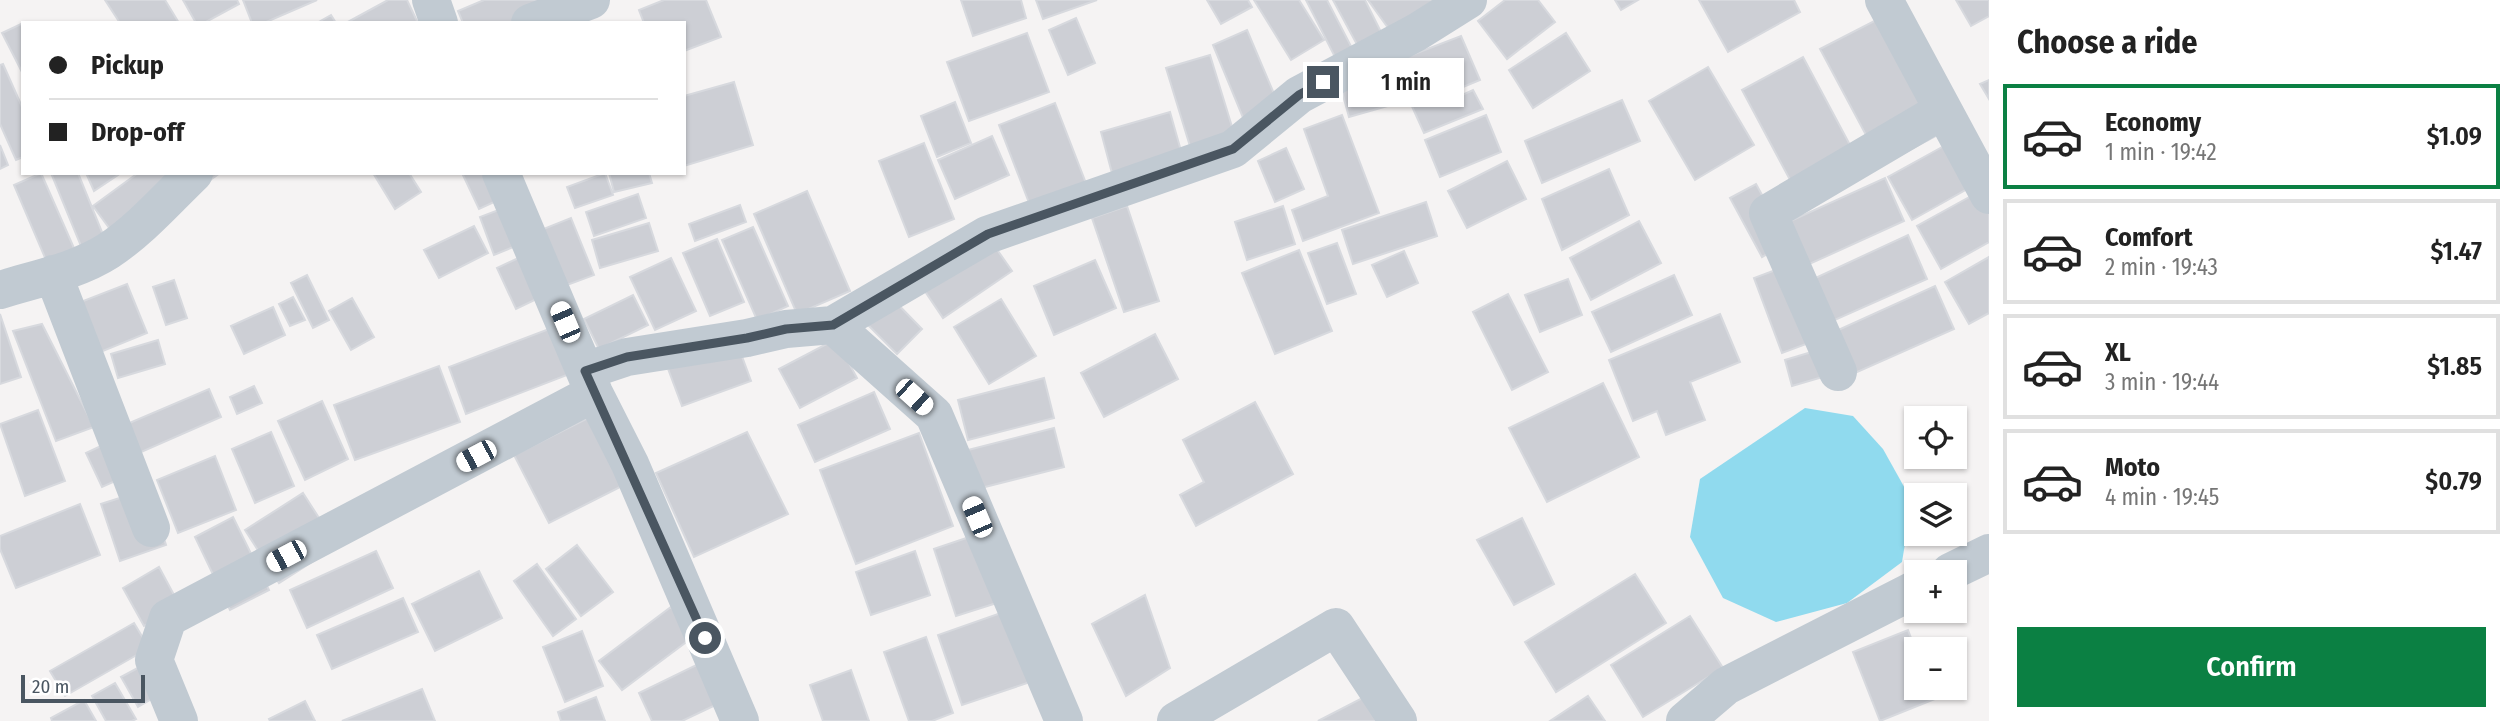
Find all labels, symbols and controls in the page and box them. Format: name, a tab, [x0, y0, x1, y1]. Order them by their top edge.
text: Choose a ride	[2017, 23, 2198, 61]
text: Pickup	[91, 50, 164, 81]
callout: 1 min	[1348, 57, 1463, 106]
route end	[1307, 66, 1339, 98]
text: 1 min	[1381, 68, 1431, 96]
icon: car	[2021, 105, 2084, 168]
text: Economy	[2105, 107, 2201, 138]
text: Drop-off	[91, 117, 184, 148]
text: $1.09	[2427, 121, 2482, 152]
text: 1 min · 19:42	[2105, 138, 2217, 166]
icon: car	[2021, 220, 2084, 283]
text: Comfort	[2105, 222, 2193, 253]
text: $1.47	[2430, 236, 2482, 267]
text: 2 min · 19:43	[2105, 253, 2218, 281]
car	[548, 299, 583, 345]
icon: car	[2021, 335, 2084, 398]
text: XL	[2105, 337, 2131, 368]
text: $1.85	[2427, 351, 2482, 382]
text: 3 min · 19:44	[2105, 368, 2219, 396]
car	[892, 375, 937, 419]
map controls	[1904, 406, 1967, 700]
button: locate	[1904, 406, 1967, 469]
car	[453, 437, 500, 475]
icon: car	[2021, 450, 2084, 513]
text: Moto	[2105, 452, 2160, 483]
text: $0.79	[2425, 466, 2482, 497]
button: layers	[1904, 483, 1967, 546]
text: 4 min · 19:45	[2105, 483, 2219, 511]
car	[960, 494, 995, 540]
car	[263, 537, 310, 575]
button: +	[1904, 560, 1967, 623]
route start	[689, 622, 721, 654]
button: Confirm	[2017, 627, 2486, 707]
button: −	[1904, 637, 1967, 700]
scale bar	[21, 672, 145, 704]
text: 20 m	[32, 675, 69, 698]

